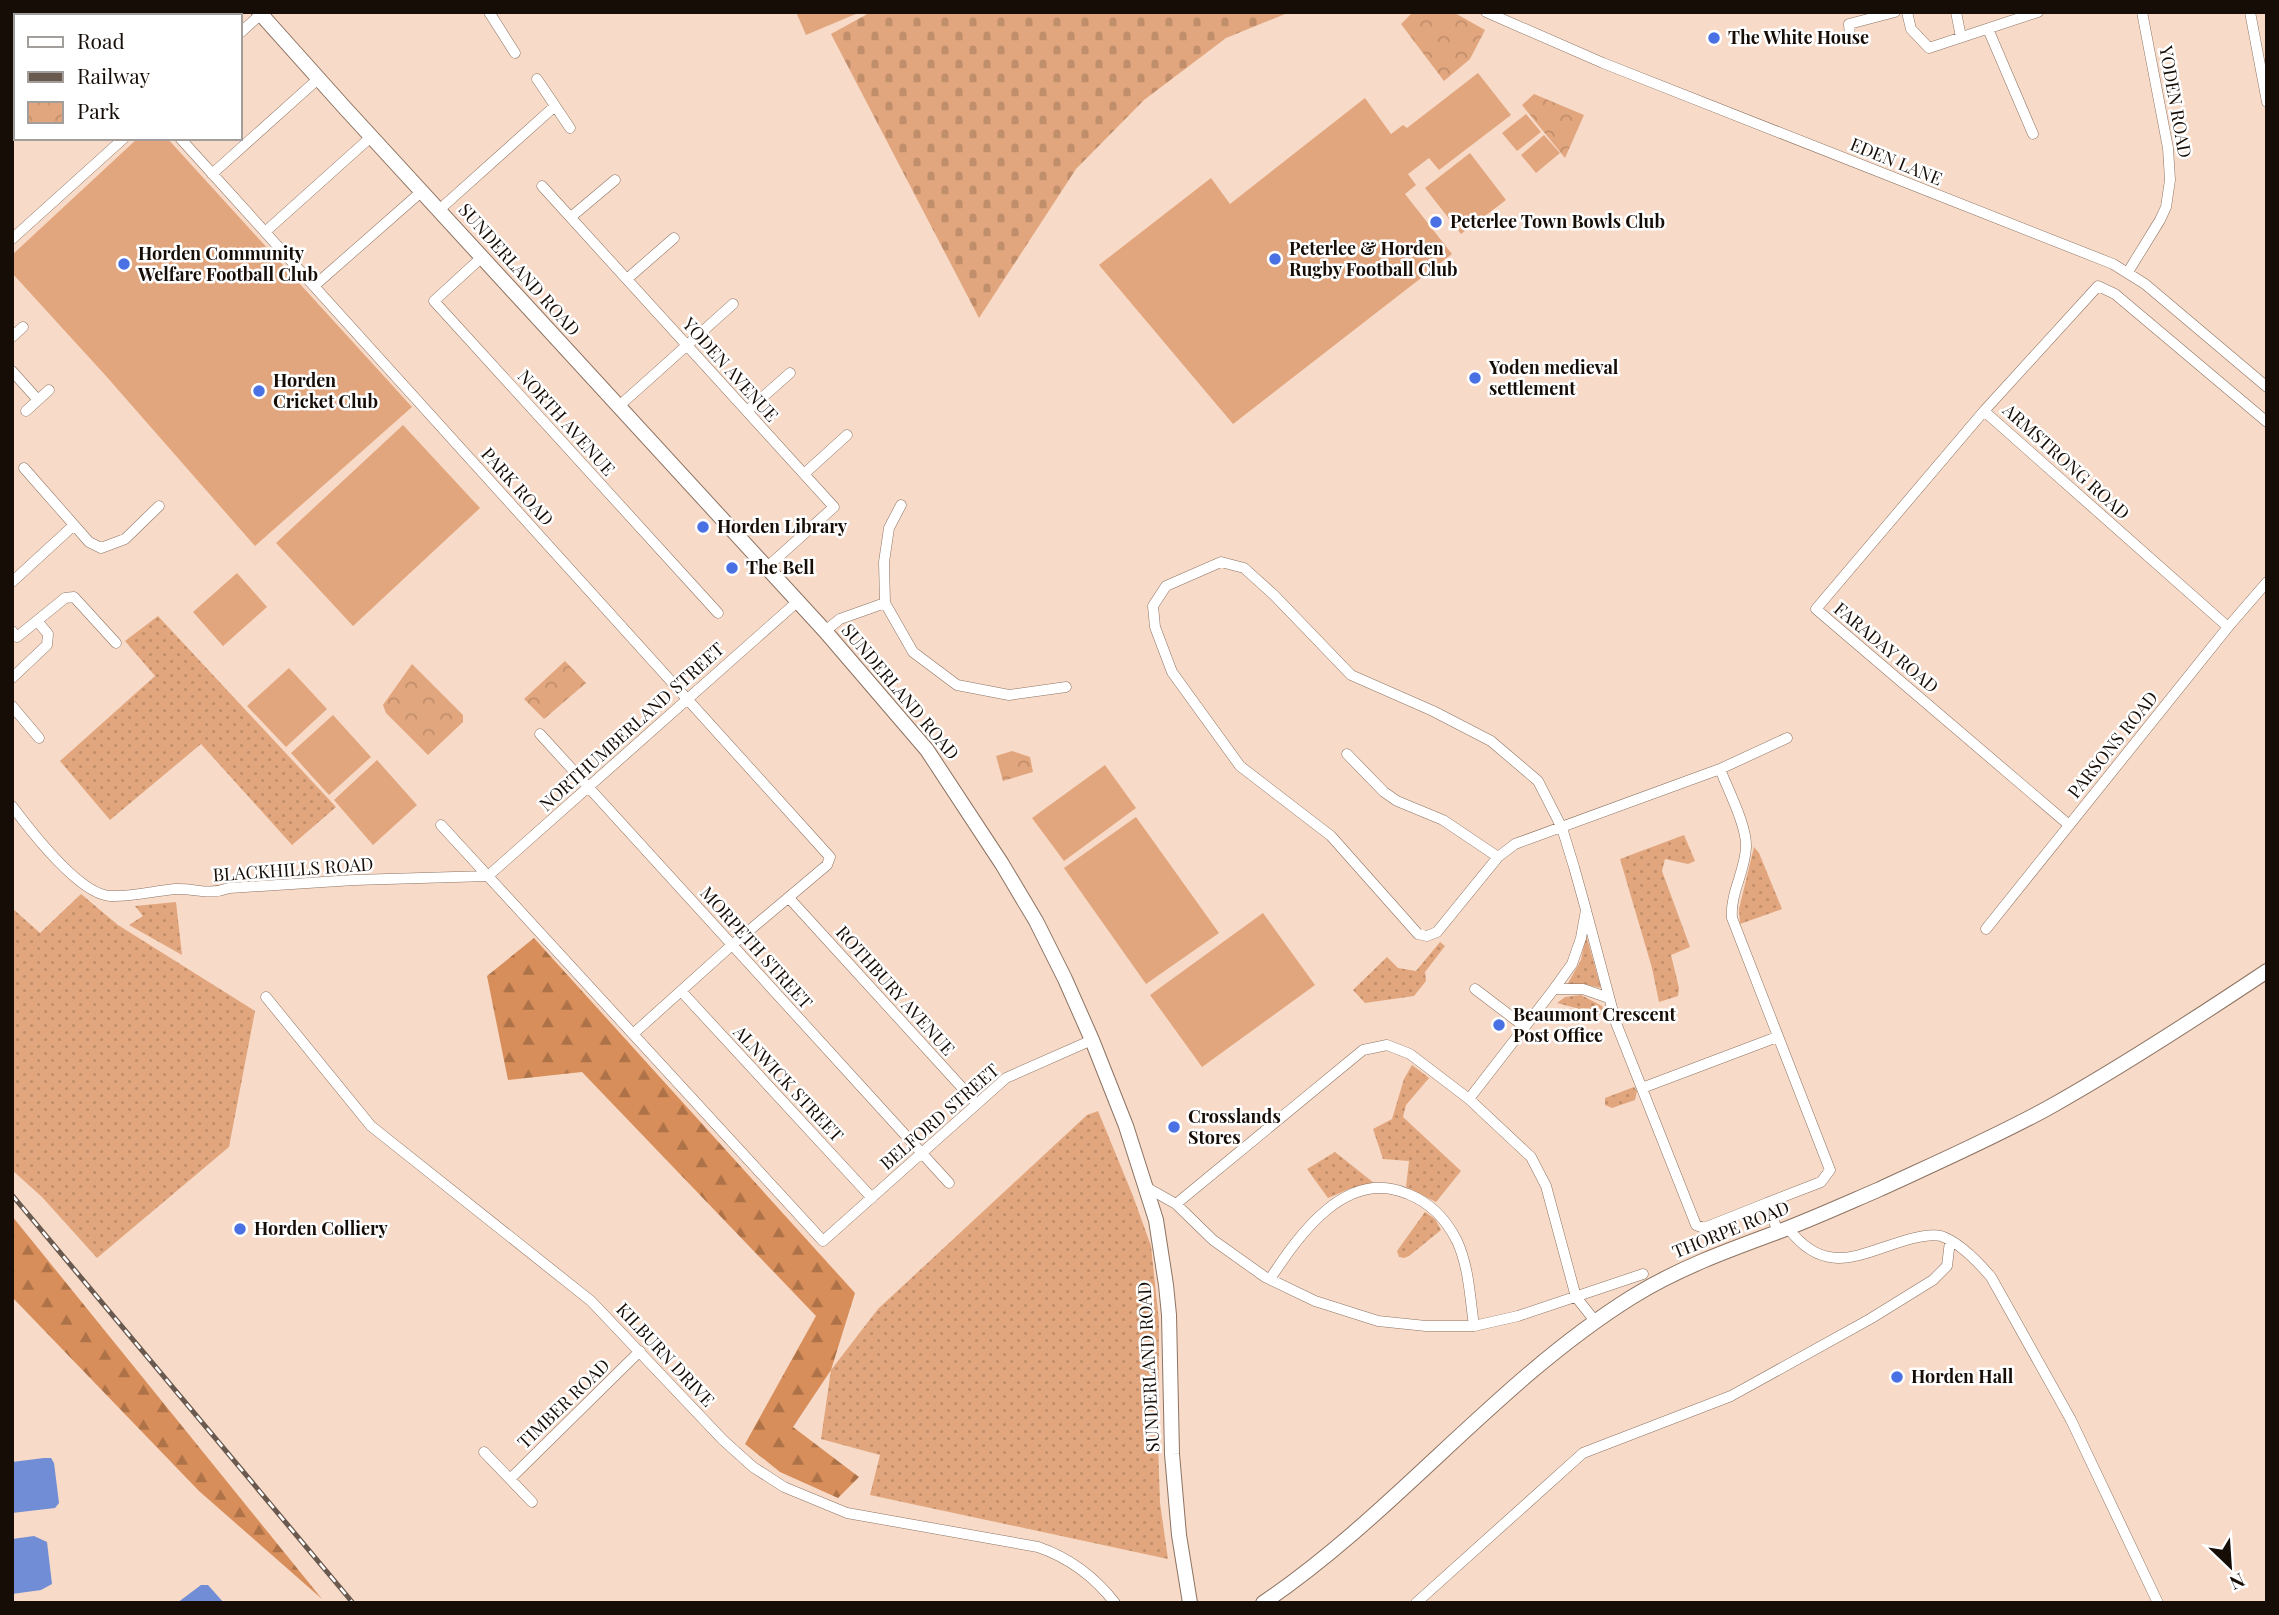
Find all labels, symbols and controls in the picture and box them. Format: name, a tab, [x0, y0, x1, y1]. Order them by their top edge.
legend	[14, 14, 242, 140]
place label: The White House	[1728, 25, 1869, 49]
text: Road	[77, 26, 125, 54]
marker: The White House	[1706, 30, 1722, 46]
street label: YODEN ROAD	[2154, 43, 2198, 160]
text: Railway	[77, 61, 151, 89]
text: Park	[77, 96, 121, 124]
street label: EDEN LANE	[1847, 132, 1946, 190]
street label: SUNDERLAND ROAD	[454, 198, 586, 341]
place label: Peterlee Town Bowls Club	[1450, 209, 1665, 233]
marker: Peterlee Town Bowls Club	[1428, 214, 1444, 230]
place label: Peterlee & Horden Rugby Football Club	[1289, 236, 1458, 281]
place label: Horden Community Welfare Football Club	[137, 241, 318, 286]
marker: Peterlee & Horden Rugby Football Club	[1267, 251, 1283, 267]
marker: Horden Community Welfare Football Club	[116, 256, 132, 272]
street label: YODEN AVENUE	[677, 311, 784, 427]
place label: Yoden medieval settlement	[1488, 355, 1619, 400]
street label: NORTH AVENUE	[513, 364, 621, 480]
place label: Horden Cricket Club	[273, 368, 378, 413]
marker: Yoden medieval settlement	[1467, 370, 1483, 386]
marker: Horden Cricket Club	[251, 383, 267, 399]
street label: ARMSTRONG ROAD	[1998, 397, 2135, 525]
street label: PARK ROAD	[476, 442, 559, 531]
place label: Horden Library	[717, 514, 848, 538]
marker: Horden Library	[695, 519, 711, 535]
place label: The Bell	[746, 555, 815, 579]
marker: The Bell	[724, 560, 740, 576]
street label: FARADAY ROAD	[1829, 596, 1944, 698]
street label: SUNDERLAND ROAD	[837, 618, 965, 764]
street label: NORTHUMBERLAND STREET	[534, 637, 729, 816]
street label: PARSONS ROAD	[2062, 686, 2163, 803]
street label: BLACKHILLS ROAD	[212, 851, 374, 887]
street label: MORPETH STREET	[695, 881, 818, 1014]
street label: ROTHBURY AVENUE	[831, 920, 960, 1060]
place label: Beaumont Crescent Post Office	[1513, 1002, 1676, 1047]
marker: Beaumont Crescent Post Office	[1491, 1017, 1507, 1033]
street label: ALNWICK STREET	[728, 1019, 849, 1147]
street label: BELFORD STREET	[875, 1058, 1004, 1175]
place label: Crosslands Stores	[1188, 1104, 1281, 1149]
marker: Crosslands Stores	[1166, 1119, 1182, 1135]
street label: THORPE ROAD	[1669, 1195, 1793, 1263]
place label: Horden Colliery	[254, 1216, 388, 1240]
marker: Horden Colliery	[232, 1221, 248, 1237]
street label: SUNDERLAND ROAD	[1132, 1281, 1164, 1453]
street label: KILBURN DRIVE	[611, 1297, 720, 1411]
street label: TIMBER ROAD	[512, 1353, 615, 1453]
place label: Horden Hall	[1911, 1364, 2014, 1388]
marker: Horden Hall	[1889, 1369, 1905, 1385]
north arrow	[2195, 1531, 2265, 1601]
text: N	[2226, 1568, 2249, 1597]

